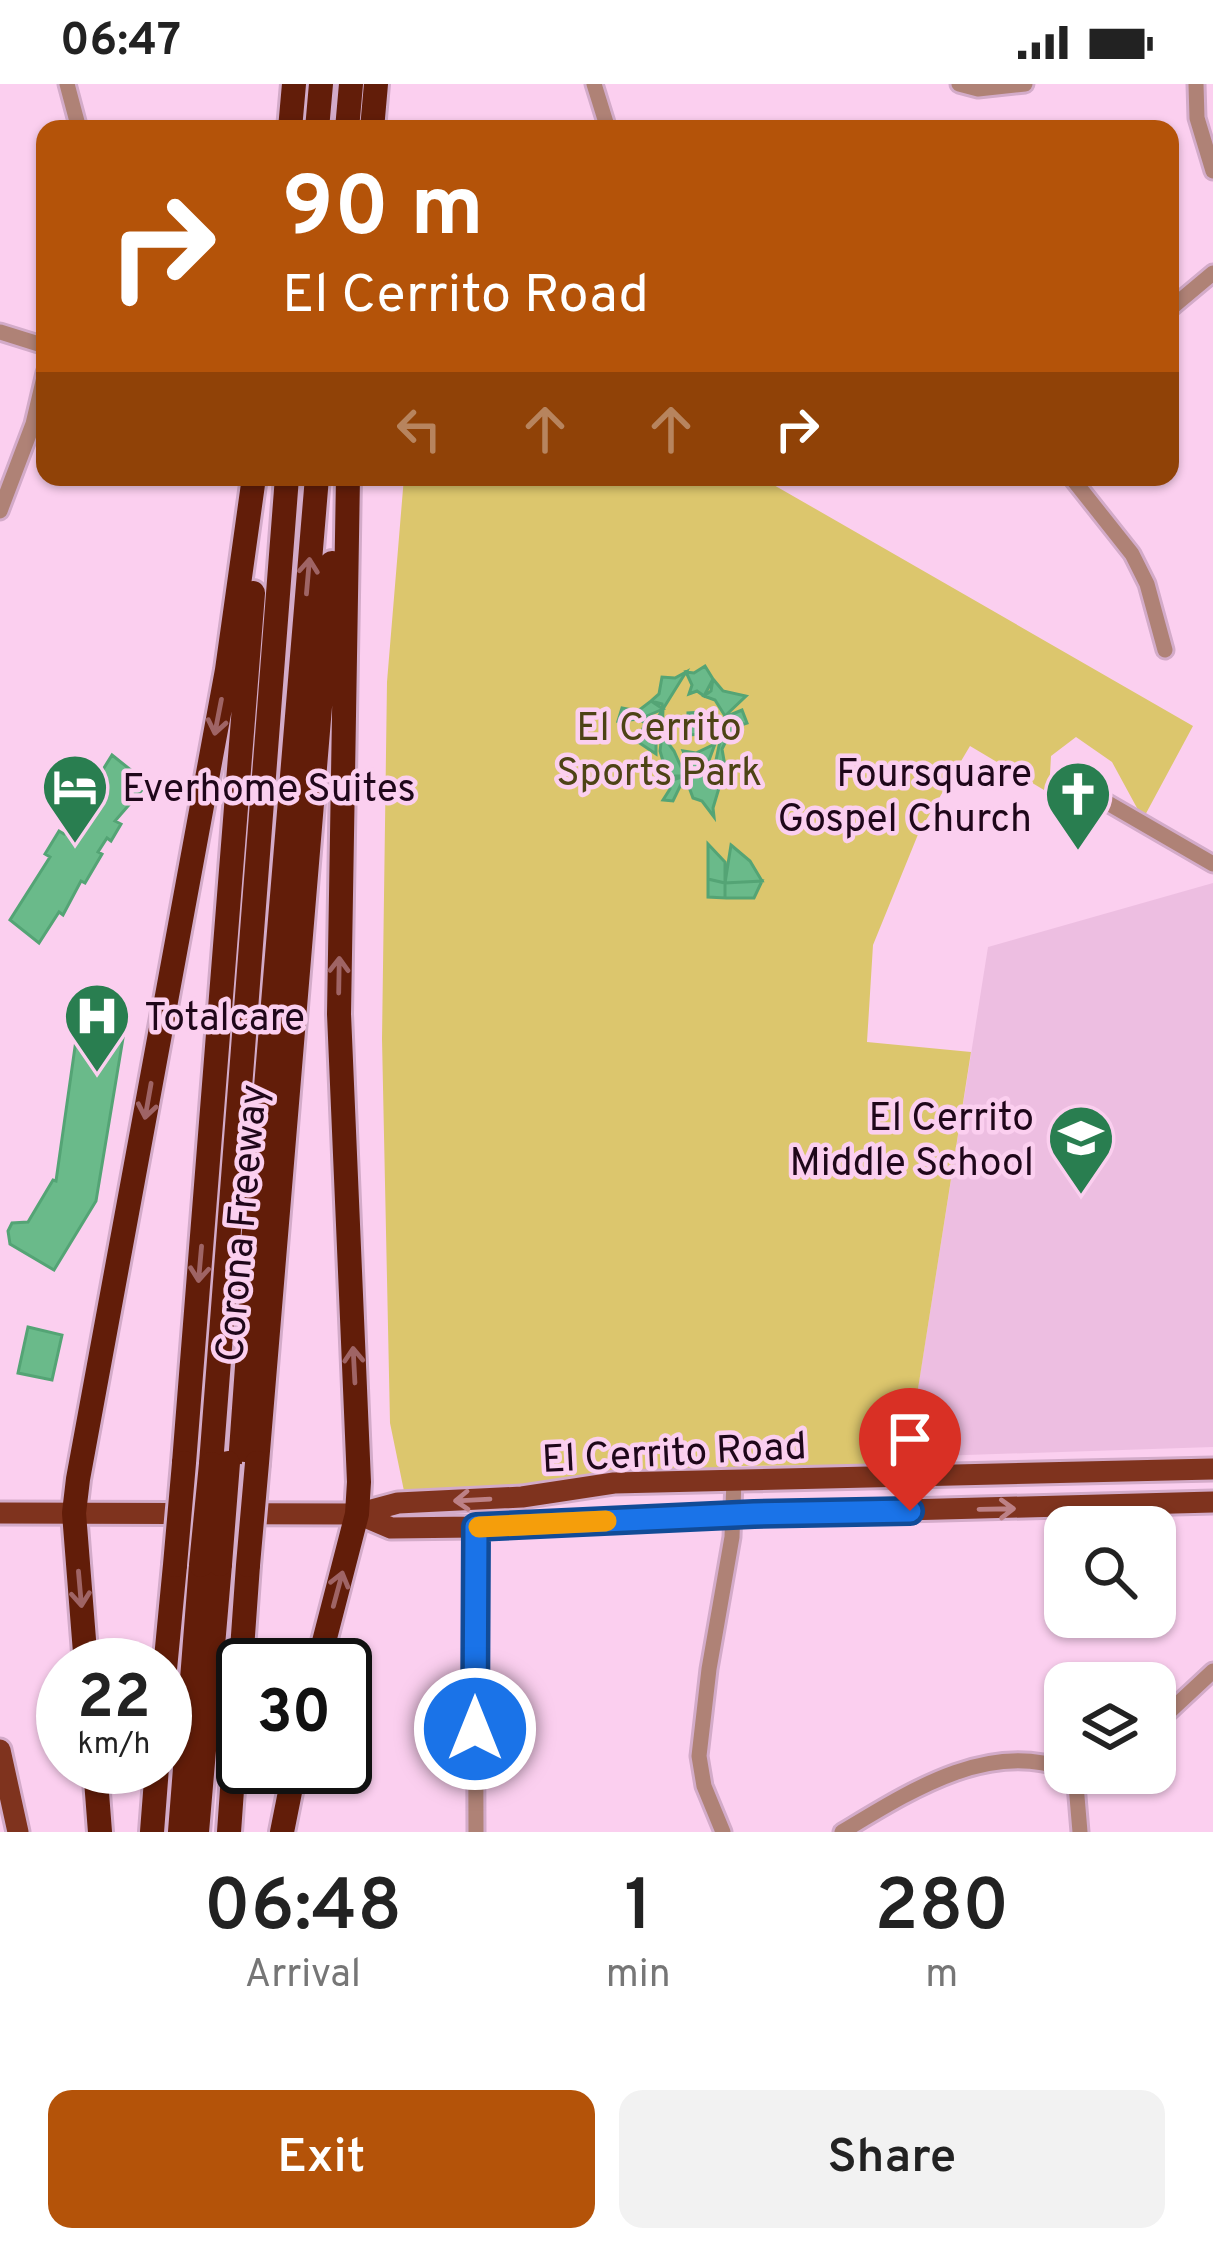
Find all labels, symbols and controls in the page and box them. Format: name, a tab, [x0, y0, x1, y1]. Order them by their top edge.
text: 06:47	[60, 14, 181, 71]
text: 90 m	[282, 159, 484, 265]
icon: right	[84, 168, 240, 324]
text: El Cerrito Road	[282, 263, 649, 332]
icon: left	[386, 396, 452, 462]
icon: ahead	[512, 396, 578, 462]
icon: ahead	[638, 396, 704, 462]
icon: right	[764, 396, 830, 462]
one-way arrow	[297, 557, 320, 596]
one-way arrow	[206, 697, 228, 736]
park label: El Cerrito Sports Park	[556, 706, 762, 800]
hotel icon: Everhome Suites	[40, 752, 110, 846]
place label: Foursquare Gospel Church	[777, 752, 1032, 846]
church icon: Foursquare Gospel Church	[1043, 759, 1113, 853]
place label: Everhome Suites	[122, 767, 416, 816]
one-way arrow	[328, 956, 351, 995]
hospital icon: Totalcare	[62, 981, 132, 1075]
place label: Totalcare	[144, 996, 305, 1045]
one-way arrow	[136, 1081, 158, 1120]
street label: Corona Freeway	[208, 1082, 281, 1364]
place label: El Cerrito Middle School	[789, 1096, 1034, 1190]
school or university icon: El Cerrito Middle School	[1046, 1103, 1116, 1197]
one-way arrow	[188, 1243, 211, 1282]
one-way arrow	[342, 1346, 365, 1385]
pin	[859, 1388, 961, 1511]
icon: arrive	[877, 1406, 943, 1472]
street label: El Cerrito Road	[541, 1424, 808, 1487]
one-way arrow	[453, 1489, 492, 1512]
one-way arrow	[977, 1497, 1016, 1520]
map controls	[1044, 1506, 1176, 1794]
button: search	[1044, 1506, 1176, 1638]
one-way arrow	[69, 1569, 92, 1608]
one-way arrow	[328, 1571, 350, 1609]
speed limit sign: 30	[216, 1638, 372, 1794]
button: layers	[1044, 1662, 1176, 1794]
text: 22	[77, 1663, 151, 1739]
position arrow	[412, 1666, 538, 1792]
text: km/h	[78, 1727, 150, 1764]
text: 06:48	[204, 1864, 402, 1956]
text: 1	[624, 1864, 652, 1956]
text: 280	[874, 1864, 1009, 1956]
text: Arrival	[245, 1952, 361, 2001]
text: min	[606, 1952, 671, 2001]
text: m	[925, 1952, 958, 2001]
button: Exit	[48, 2090, 595, 2228]
button: Share	[619, 2090, 1165, 2228]

